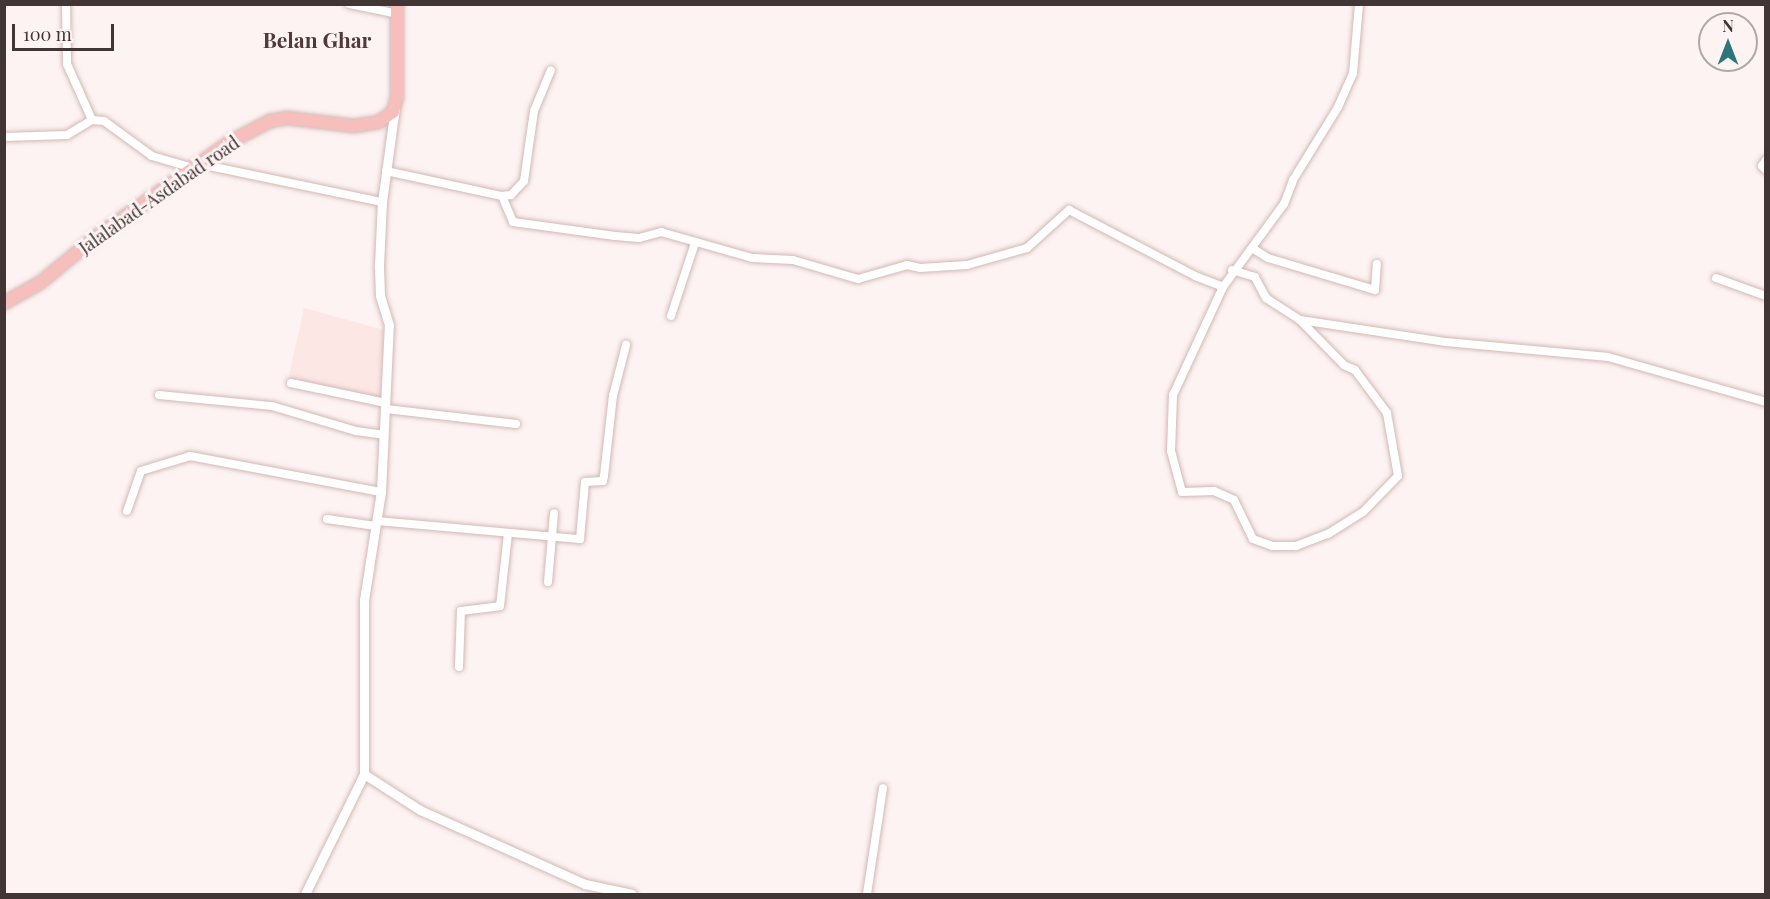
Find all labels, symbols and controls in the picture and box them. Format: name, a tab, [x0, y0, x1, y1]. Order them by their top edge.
scale bar	[15, 12, 117, 50]
north arrow	[1698, 12, 1758, 72]
text: N	[1722, 15, 1734, 36]
text: 100 m	[23, 22, 72, 46]
district label: Belan Ghar	[263, 26, 371, 52]
street label: Jalalabad-Asdabad road	[75, 131, 243, 259]

